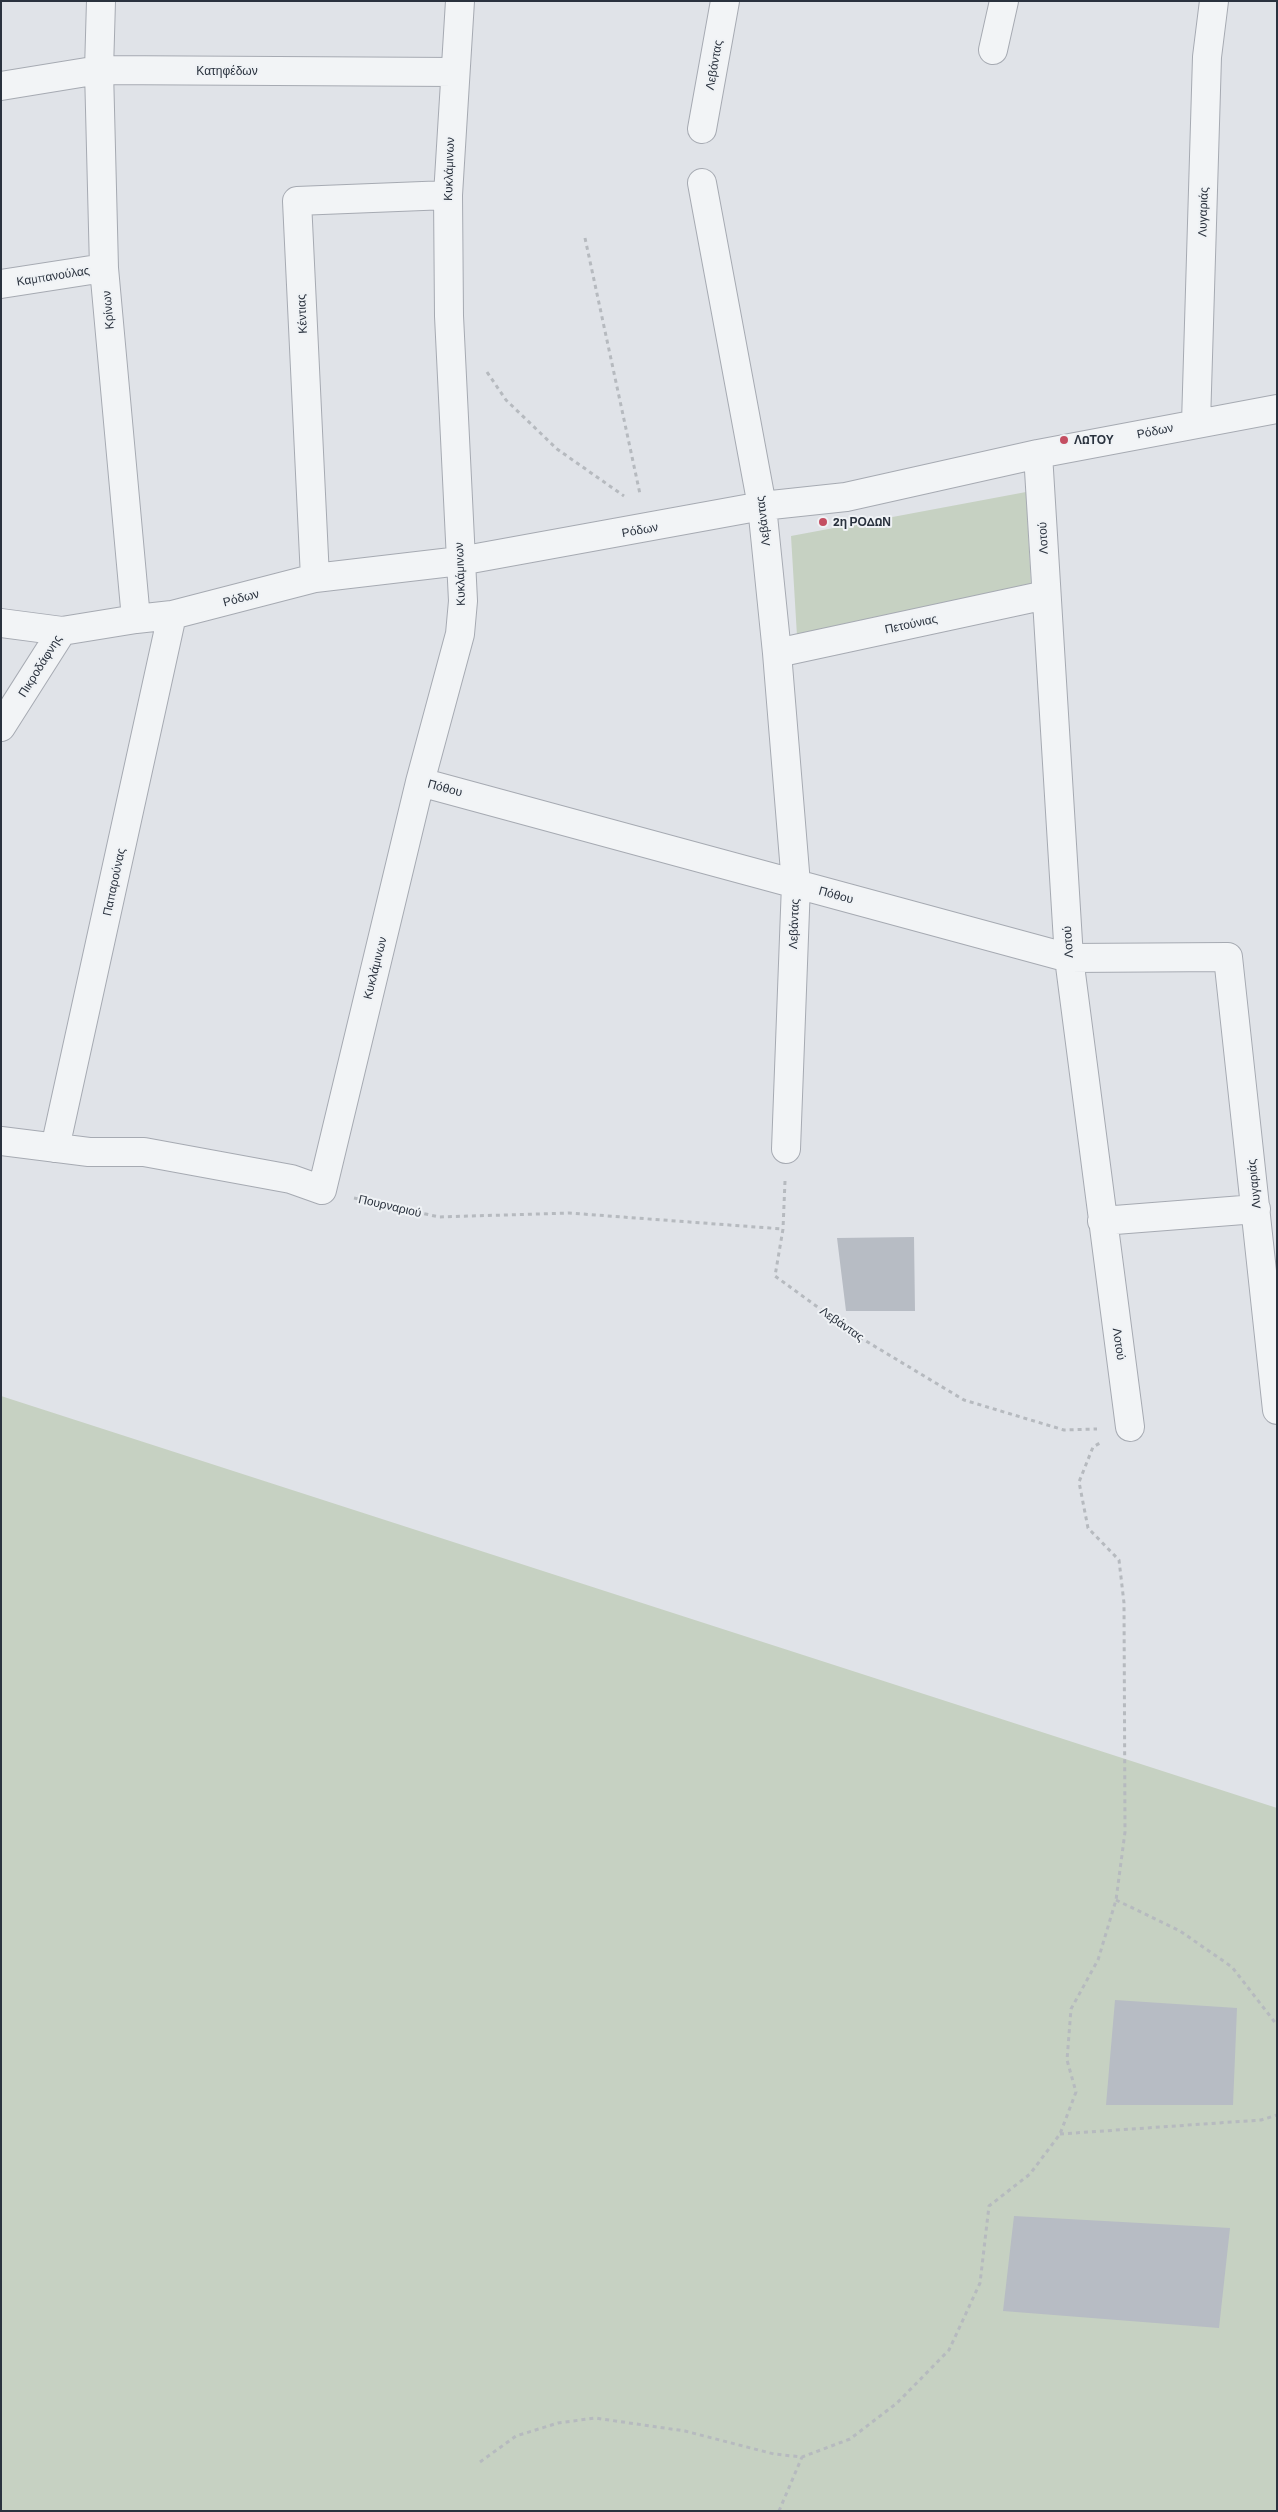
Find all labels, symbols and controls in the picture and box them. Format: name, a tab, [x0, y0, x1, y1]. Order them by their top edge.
street label: Λεβάντας	[703, 39, 725, 91]
street label: Κατηφέδων	[196, 64, 258, 78]
street label: Κυκλάμινων	[441, 137, 457, 201]
street label: Λυγαριάς	[1195, 187, 1211, 237]
street label: Καμπανούλας	[15, 263, 91, 289]
street label: Κρίνων	[99, 290, 117, 330]
street label: Κέντιας	[294, 294, 310, 334]
street label: Ρόδων	[1136, 420, 1174, 442]
place label: ΛΩΤΟΥ	[1074, 433, 1114, 447]
marker: ΛΩΤΟΥ	[1058, 434, 1070, 446]
street label: Λεβάντας	[753, 495, 773, 547]
place label: 2η ΡΟΔΩΝ	[833, 515, 891, 529]
marker: 2η ΡΟΔΩΝ	[817, 516, 829, 528]
street label: Ρόδων	[621, 520, 659, 540]
street label: Λοτού	[1035, 521, 1051, 555]
street label: Κυκλάμινων	[452, 542, 468, 606]
street label: Ρόδων	[221, 586, 261, 610]
street label: Πετούνιας	[883, 611, 939, 637]
street label: Πικροδάφνης	[15, 632, 65, 700]
street label: Πόθου	[426, 776, 464, 800]
street label: Παπαρούνας	[100, 847, 128, 917]
street label: Πόθου	[817, 883, 855, 907]
street label: Λεβάντας	[786, 899, 802, 949]
street label: Λοτού	[1060, 925, 1076, 959]
street label: Κυκλάμινων	[360, 935, 390, 1001]
street label: Λυγαριάς	[1244, 1159, 1264, 1209]
street label: Πουρναριού	[357, 1192, 423, 1220]
street label: Λεβάντας	[817, 1304, 867, 1344]
street label: Λοτού	[1110, 1327, 1128, 1361]

